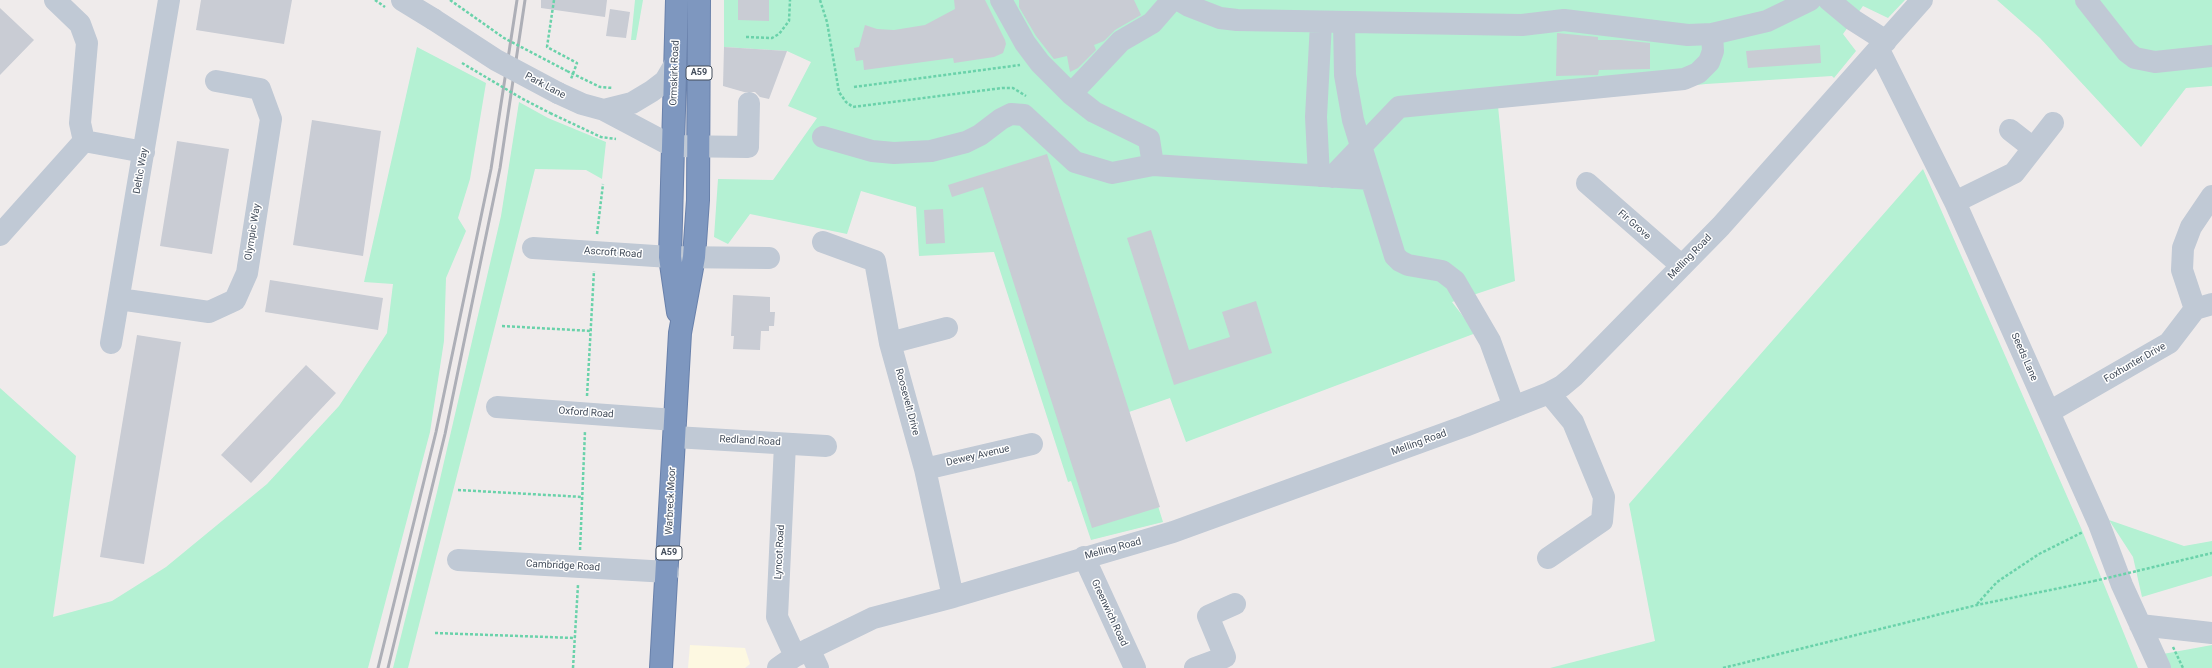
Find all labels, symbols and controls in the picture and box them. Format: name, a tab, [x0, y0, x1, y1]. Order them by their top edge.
street label: Ormskirk Road	[668, 40, 682, 106]
road number: A59	[686, 66, 712, 80]
street label: Park Lane	[523, 70, 567, 102]
street label: Deltic Way	[131, 147, 151, 195]
street label: Olympic Way	[243, 203, 263, 261]
street label: Fir Grove	[1615, 207, 1653, 243]
street label: Melling Road	[1666, 232, 1714, 282]
street label: Ascroft Road	[584, 245, 642, 261]
street label: Seeds Lane	[2008, 331, 2040, 383]
street label: Foxhunter Drive	[2102, 340, 2168, 386]
street label: Roosevelt Drive	[892, 367, 922, 437]
street label: Oxford Road	[558, 405, 614, 421]
street label: Melling Road	[1390, 427, 1448, 459]
street label: Redland Road	[719, 433, 781, 449]
street label: Dewey Avenue	[945, 443, 1011, 469]
street label: Warbreck Moor	[663, 467, 679, 535]
street label: Lyncot Road	[773, 524, 787, 580]
street label: Melling Road	[1083, 536, 1143, 562]
road number: A59	[656, 546, 682, 560]
street label: Cambridge Road	[526, 558, 600, 574]
street label: Greenwich Road	[1088, 578, 1130, 648]

